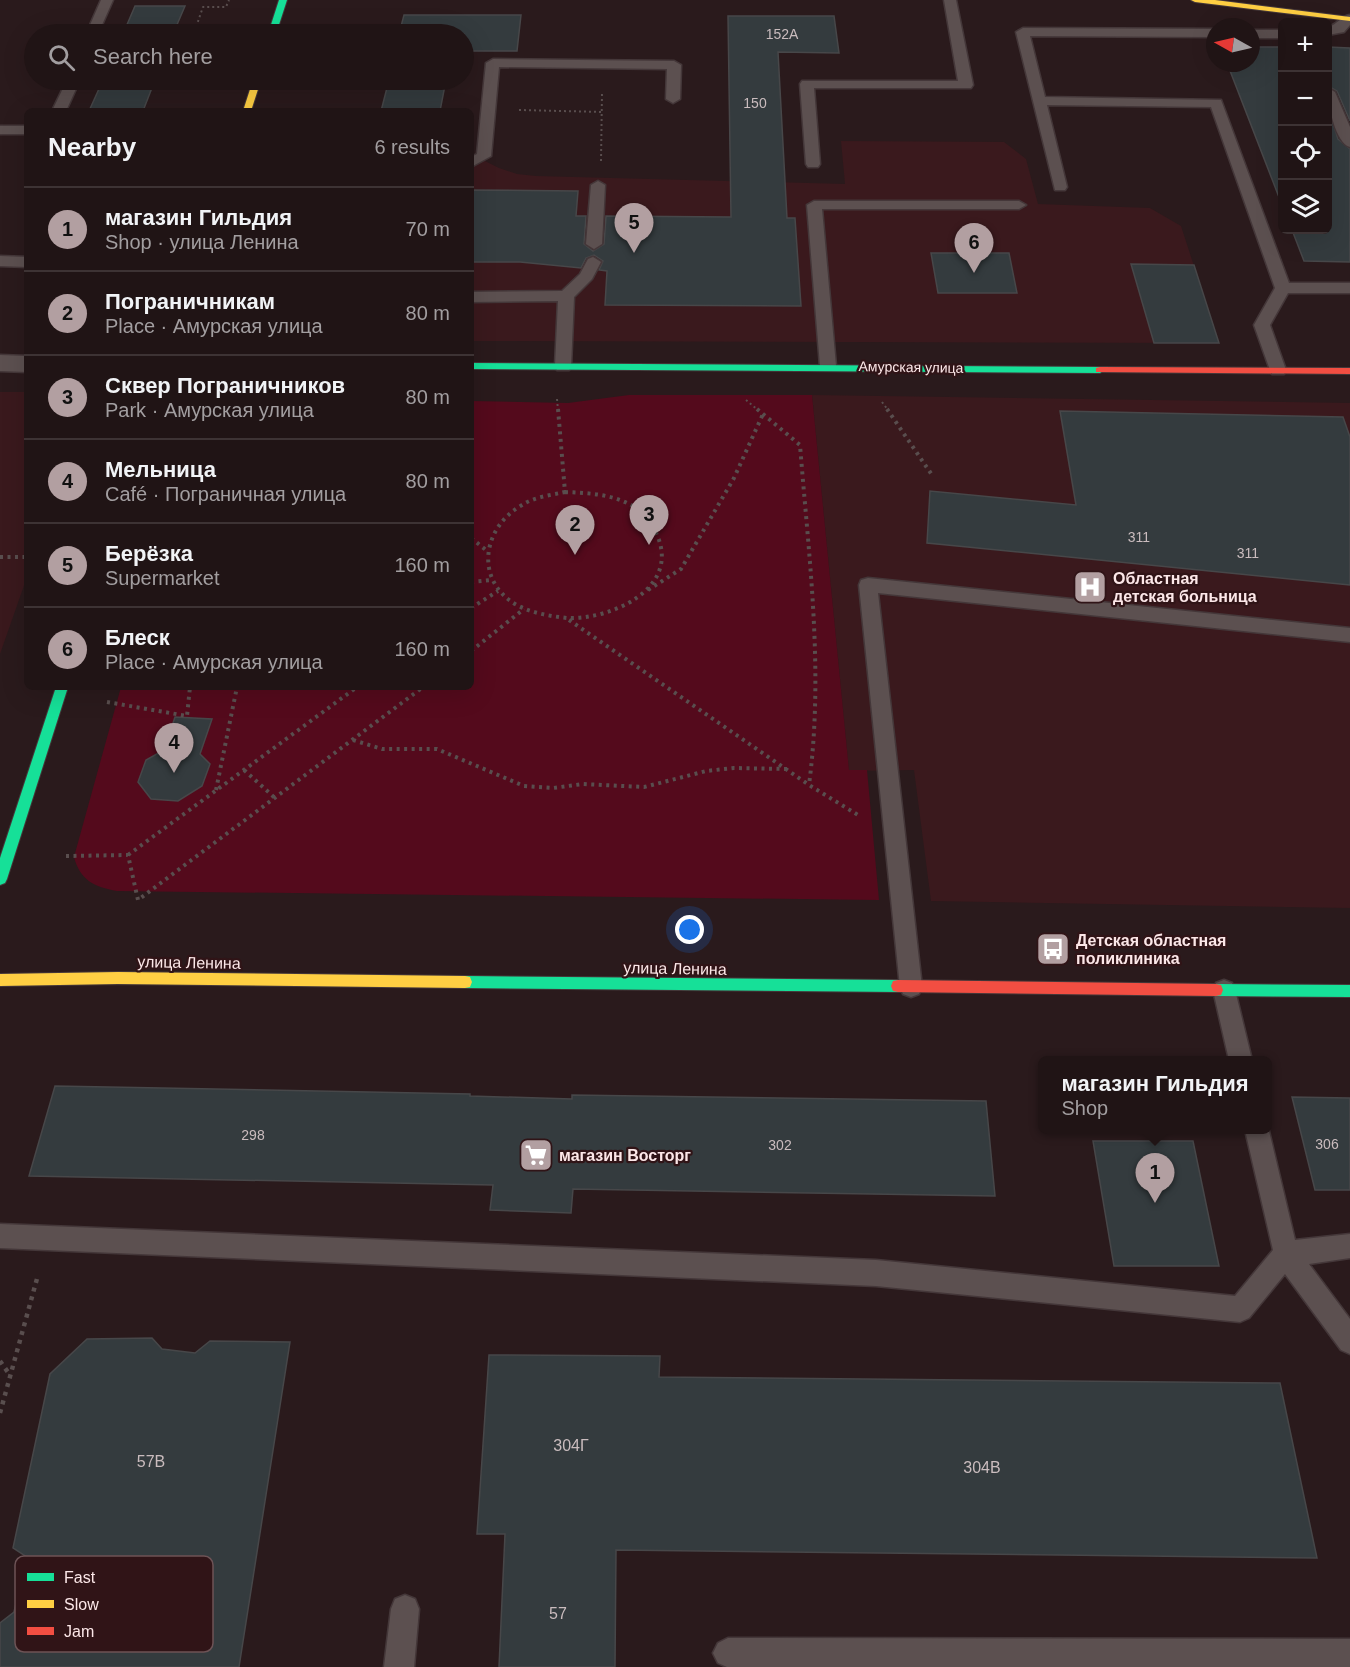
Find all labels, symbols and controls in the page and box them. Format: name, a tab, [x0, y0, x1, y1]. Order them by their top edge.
north arrow	[1206, 18, 1260, 72]
map controls	[1278, 18, 1332, 234]
button: +	[1278, 18, 1332, 72]
search box	[24, 24, 474, 90]
house number: 152А	[766, 26, 799, 42]
icon: search	[45, 41, 78, 74]
text: Search here	[93, 44, 213, 69]
button: −	[1278, 72, 1332, 126]
house number: 150	[743, 95, 767, 111]
button: locate	[1278, 126, 1332, 180]
text: Nearby	[48, 132, 136, 162]
text: 6 results	[374, 136, 450, 158]
button: layers	[1278, 180, 1332, 234]
pin: 5	[614, 204, 654, 253]
text: магазин Гильдия	[105, 205, 292, 230]
text: 1	[62, 218, 73, 240]
text: 70 m	[406, 218, 450, 240]
pin: 6	[954, 224, 994, 273]
text: Shop · улица Ленина	[105, 231, 299, 253]
text: Пограничникам	[105, 289, 275, 314]
text: 2	[62, 302, 73, 324]
text: 80 m	[406, 302, 450, 324]
text: Place · Амурская улица	[105, 315, 323, 337]
street label: Амурская улица	[858, 358, 964, 376]
text: Сквер Пограничников	[105, 373, 345, 398]
text: 3	[62, 386, 73, 408]
text: 80 m	[406, 386, 450, 408]
text: Park · Амурская улица	[105, 399, 314, 421]
text: Мельница	[105, 457, 216, 482]
text: 4	[62, 470, 73, 492]
text: 80 m	[406, 470, 450, 492]
text: Café · Пограничная улица	[105, 483, 346, 505]
pin: 3	[630, 496, 668, 545]
pin: 2	[556, 506, 594, 555]
house number: 311	[1128, 529, 1150, 545]
text: Берёзка	[105, 541, 193, 566]
house number: 311	[1237, 545, 1259, 561]
text: 5	[62, 554, 73, 576]
text: 160 m	[394, 554, 450, 576]
text: Supermarket	[105, 567, 220, 589]
hospital icon: Областная детская больница	[1072, 569, 1108, 605]
place label: Областная детская больница	[1113, 570, 1257, 605]
text: Блеск	[105, 625, 170, 650]
text: 6	[62, 638, 73, 660]
text: 160 m	[394, 638, 450, 660]
text: Place · Амурская улица	[105, 651, 323, 673]
pin: 4	[154, 724, 194, 773]
your location	[675, 915, 704, 944]
bus stop icon: Детская областная поликлиника	[1035, 931, 1071, 967]
place label: Детская областная поликлиника	[1076, 932, 1226, 967]
street label: улица Ленина	[137, 953, 241, 972]
street label: улица Ленина	[623, 959, 727, 978]
popup	[1038, 1056, 1272, 1134]
text: магазин Гильдия	[1061, 1071, 1249, 1096]
text: Shop	[1061, 1097, 1108, 1119]
house number: 298	[241, 1127, 265, 1143]
house number: 306	[1315, 1136, 1339, 1152]
supermarket icon: магазин Восторг	[518, 1137, 554, 1173]
house number: 302	[768, 1137, 792, 1153]
place label: магазин Восторг	[559, 1147, 691, 1164]
pin: 1	[1136, 1154, 1174, 1203]
house number: 304Г	[553, 1437, 589, 1454]
house number: 57В	[137, 1453, 165, 1470]
house number: 304В	[963, 1459, 1001, 1476]
legend	[15, 1556, 213, 1652]
text: Fast	[64, 1569, 96, 1586]
text: Slow	[64, 1596, 99, 1613]
house number: 57	[549, 1605, 567, 1622]
text: Jam	[64, 1623, 94, 1640]

